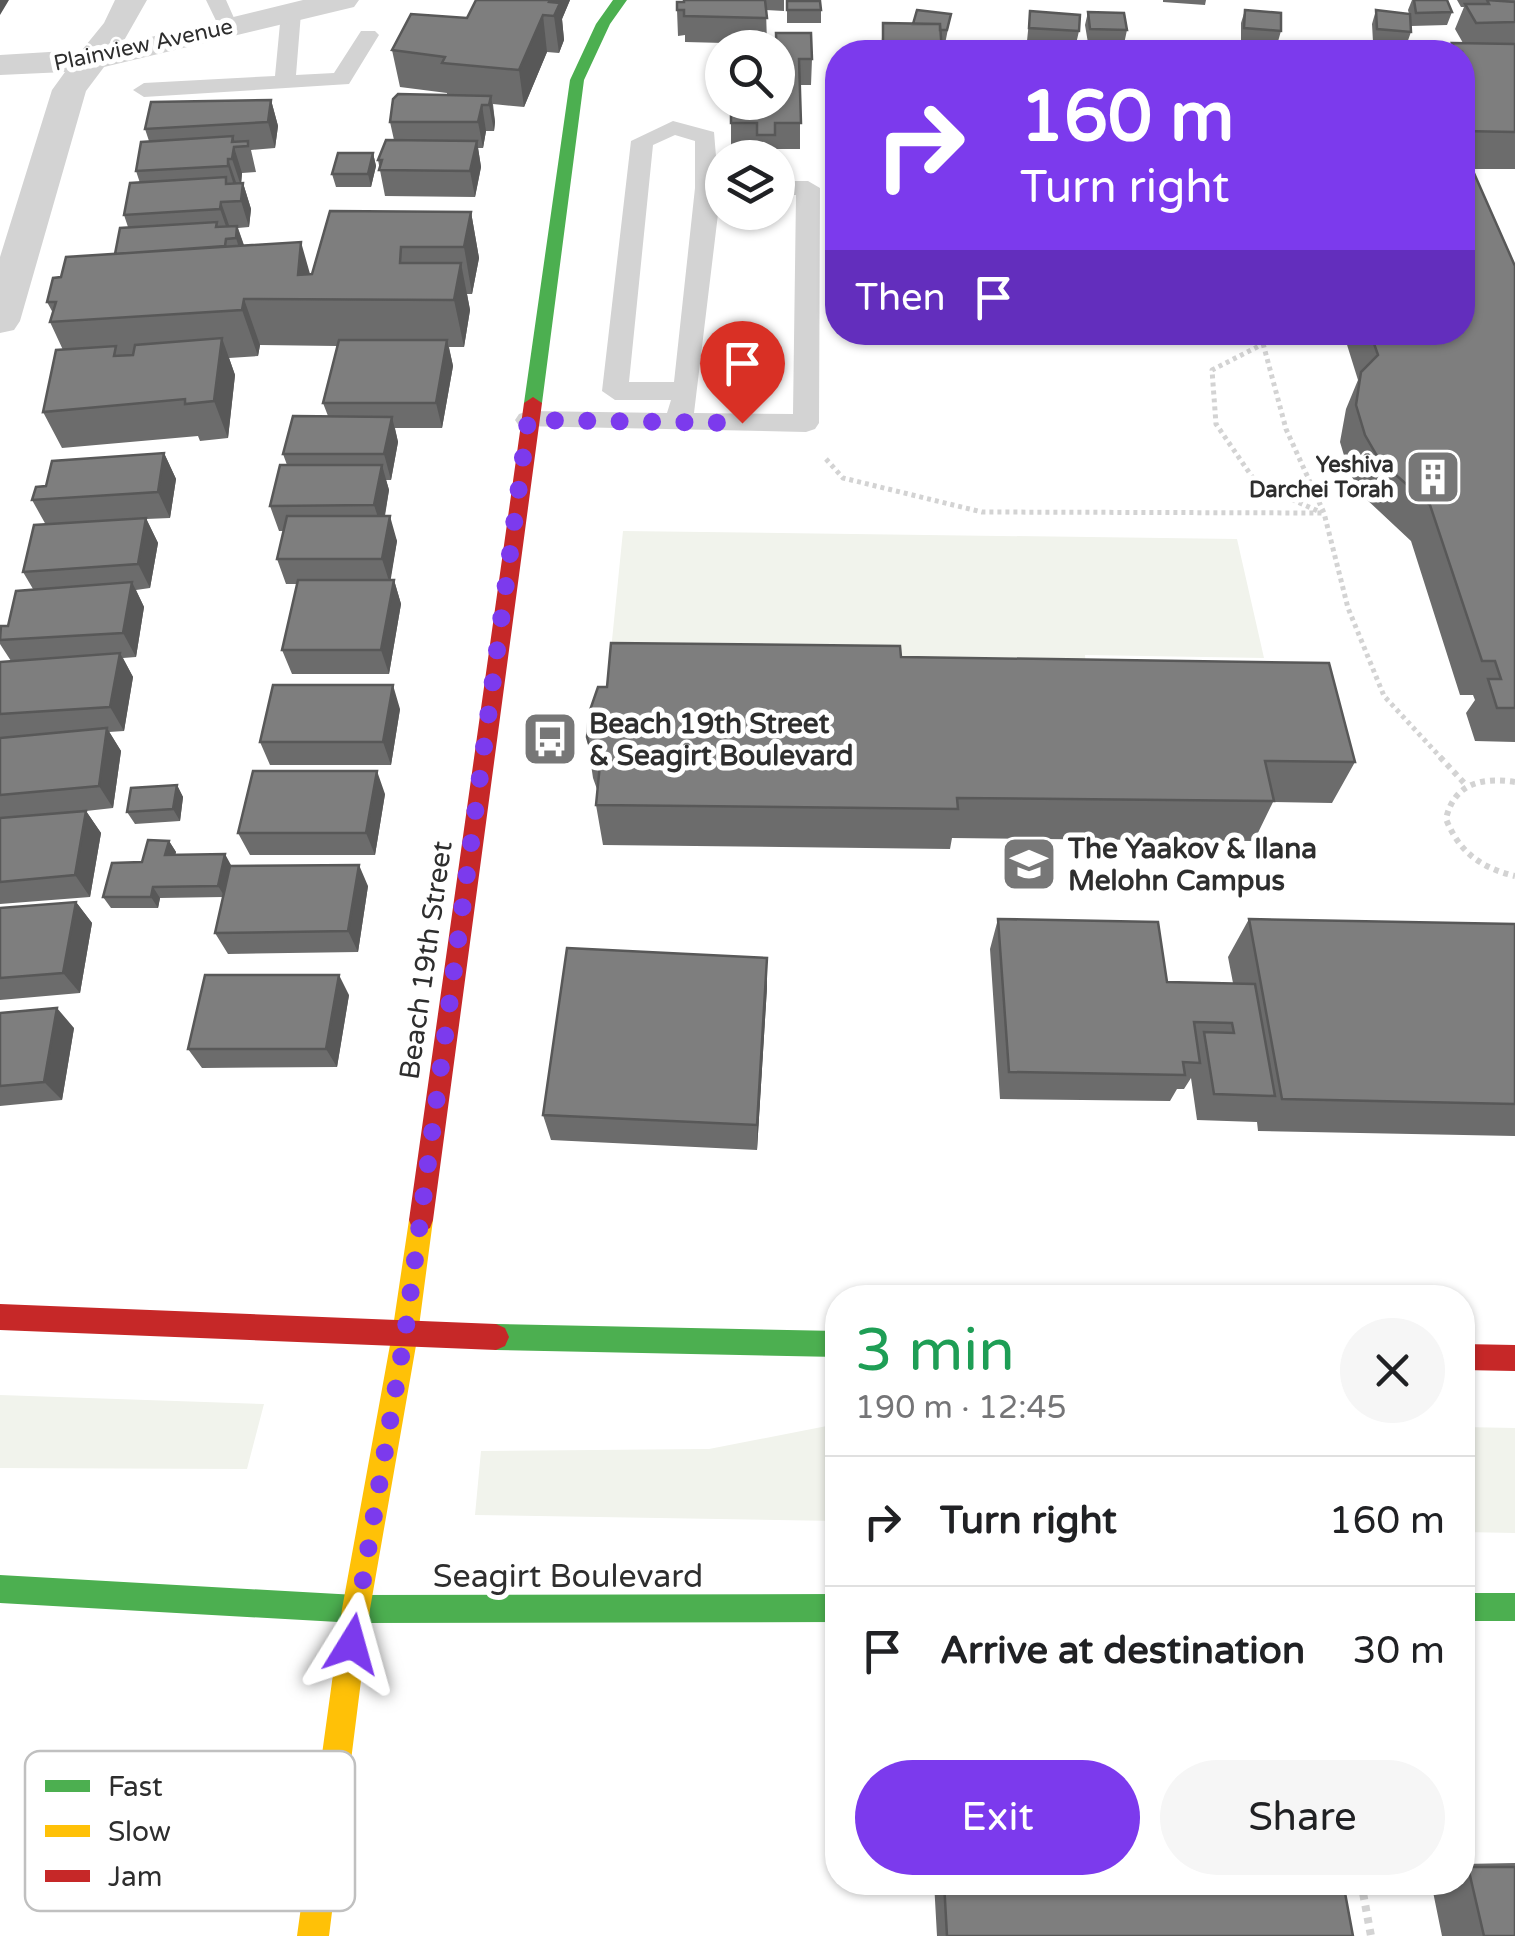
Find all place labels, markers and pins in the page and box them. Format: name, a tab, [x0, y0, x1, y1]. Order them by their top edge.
pin	[700, 321, 785, 424]
building icon: Yeshiva Darchei Torah	[1403, 447, 1463, 507]
place label: Yeshiva Darchei Torah	[1249, 452, 1394, 503]
place label: Beach 19th Street & Seagirt Boulevard	[589, 707, 853, 773]
bus stop icon: Beach 19th Street & Seagirt Boulevard	[520, 709, 580, 769]
place label: The Yaakov & Ilana Melohn Campus	[1067, 832, 1317, 898]
school or university icon: The Yaakov & Ilana Melohn Campus	[999, 834, 1059, 894]

